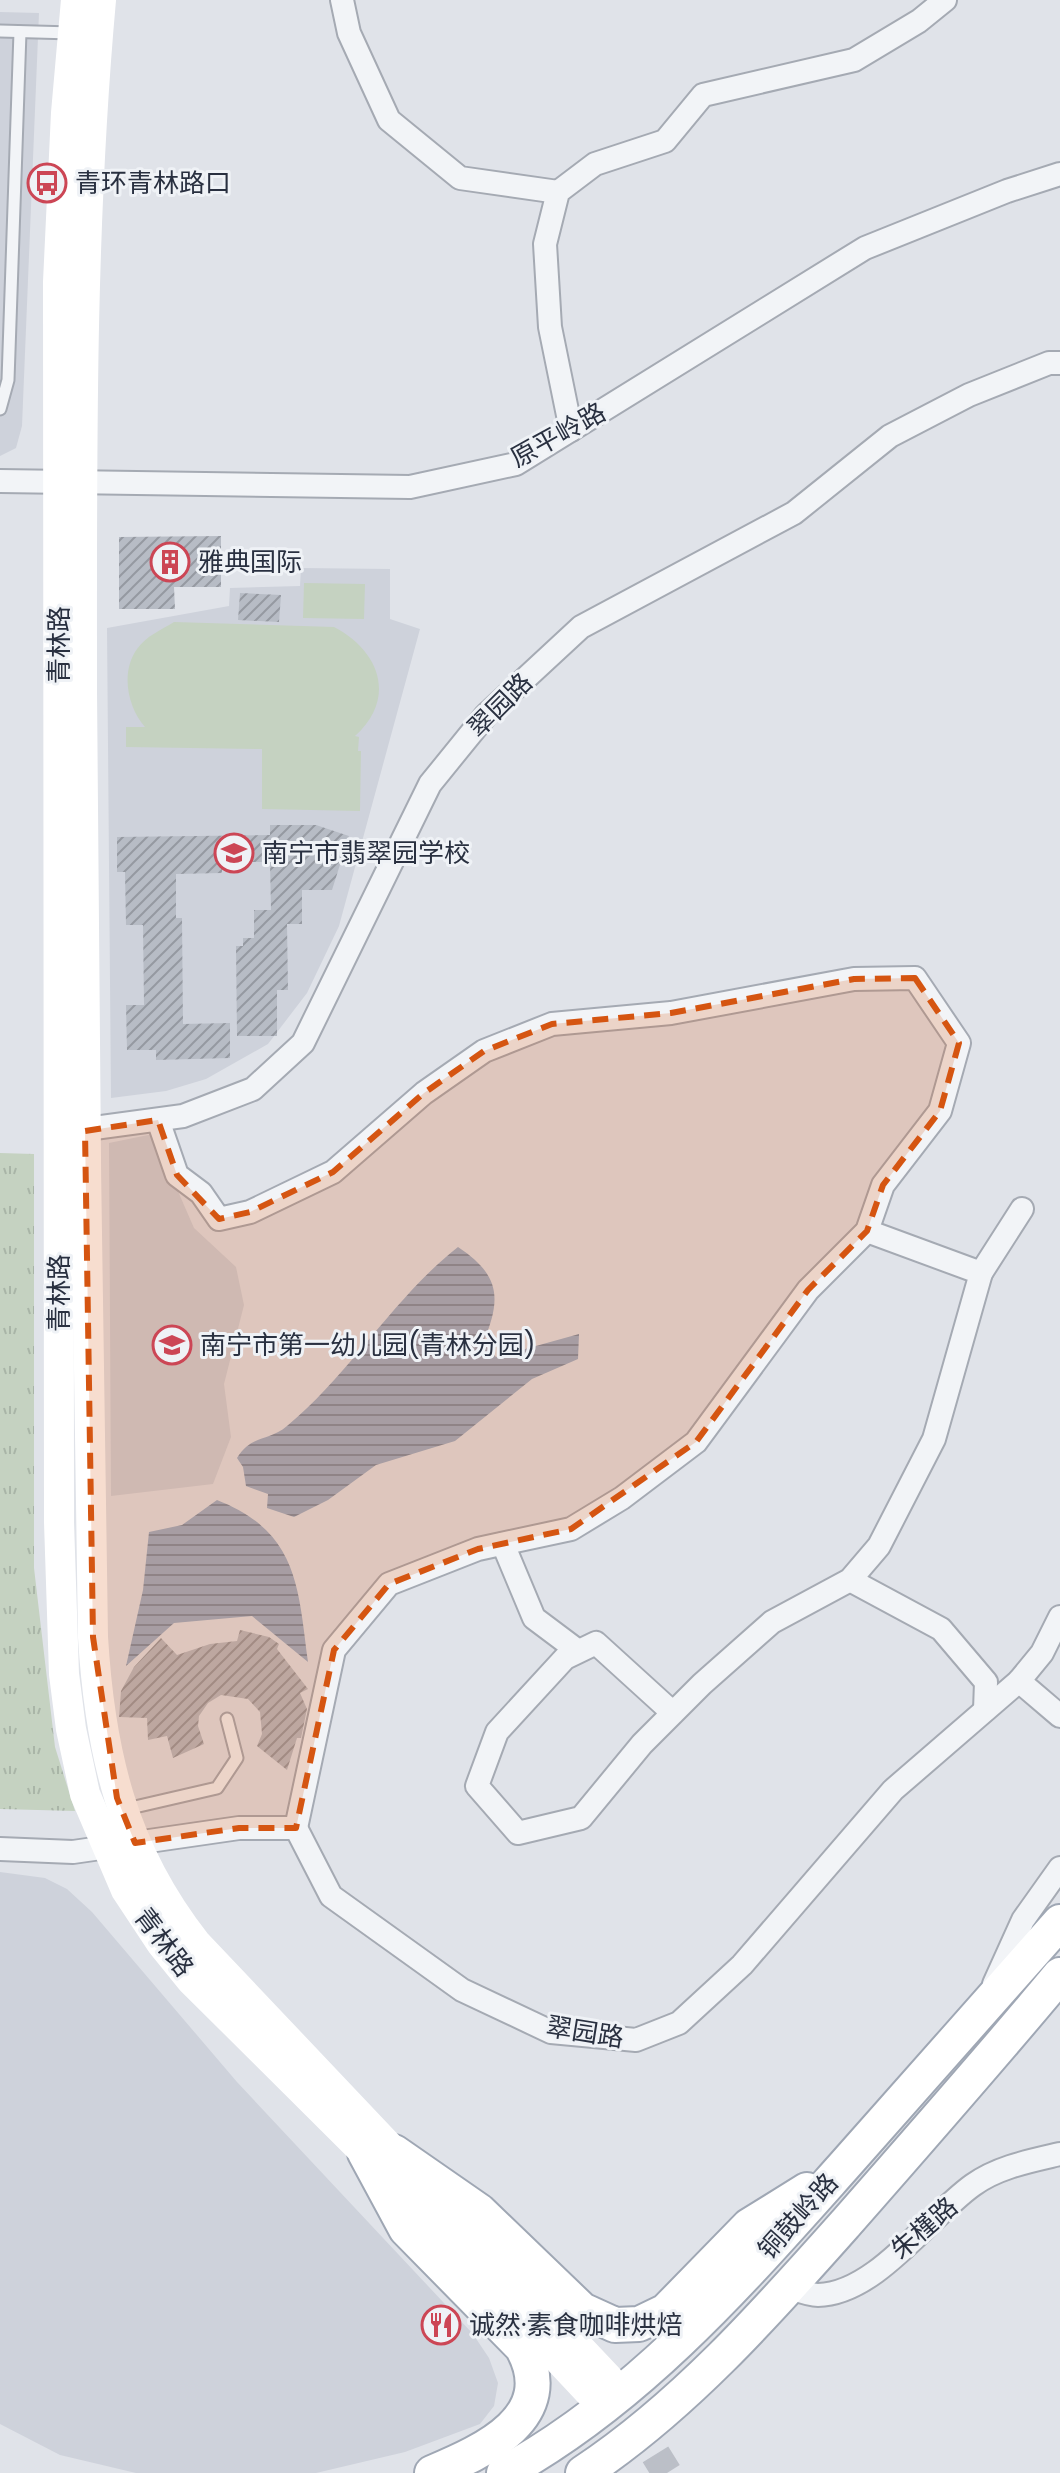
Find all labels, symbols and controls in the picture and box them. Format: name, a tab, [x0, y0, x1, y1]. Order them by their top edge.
bus stop icon: 青环青林路口	[26, 162, 68, 204]
place label: 青环青林路口	[75, 165, 231, 201]
street label: 原平岭路	[504, 394, 612, 476]
building icon: 雅典国际	[149, 541, 191, 583]
place label: 雅典国际	[198, 544, 302, 580]
street label: 青林路	[41, 606, 77, 684]
street label: 翠园路	[460, 665, 540, 745]
school or university icon: 南宁市翡翠园学校	[213, 832, 255, 874]
place label: 南宁市翡翠园学校	[262, 835, 470, 871]
street label: 青林路	[41, 1254, 77, 1332]
school or university icon: 南宁市第一幼儿园(青林分园)	[151, 1324, 193, 1366]
place label: 南宁市第一幼儿园(青林分园)	[200, 1327, 536, 1363]
street label: 青林路	[126, 1900, 202, 1984]
street label: 翠园路	[544, 2008, 626, 2056]
street label: 铜鼓岭路	[750, 2165, 846, 2267]
street label: 朱槿路	[883, 2189, 965, 2267]
restaurant icon: 诚然·素食咖啡烘焙	[420, 2304, 462, 2346]
place label: 诚然·素食咖啡烘焙	[469, 2307, 683, 2343]

